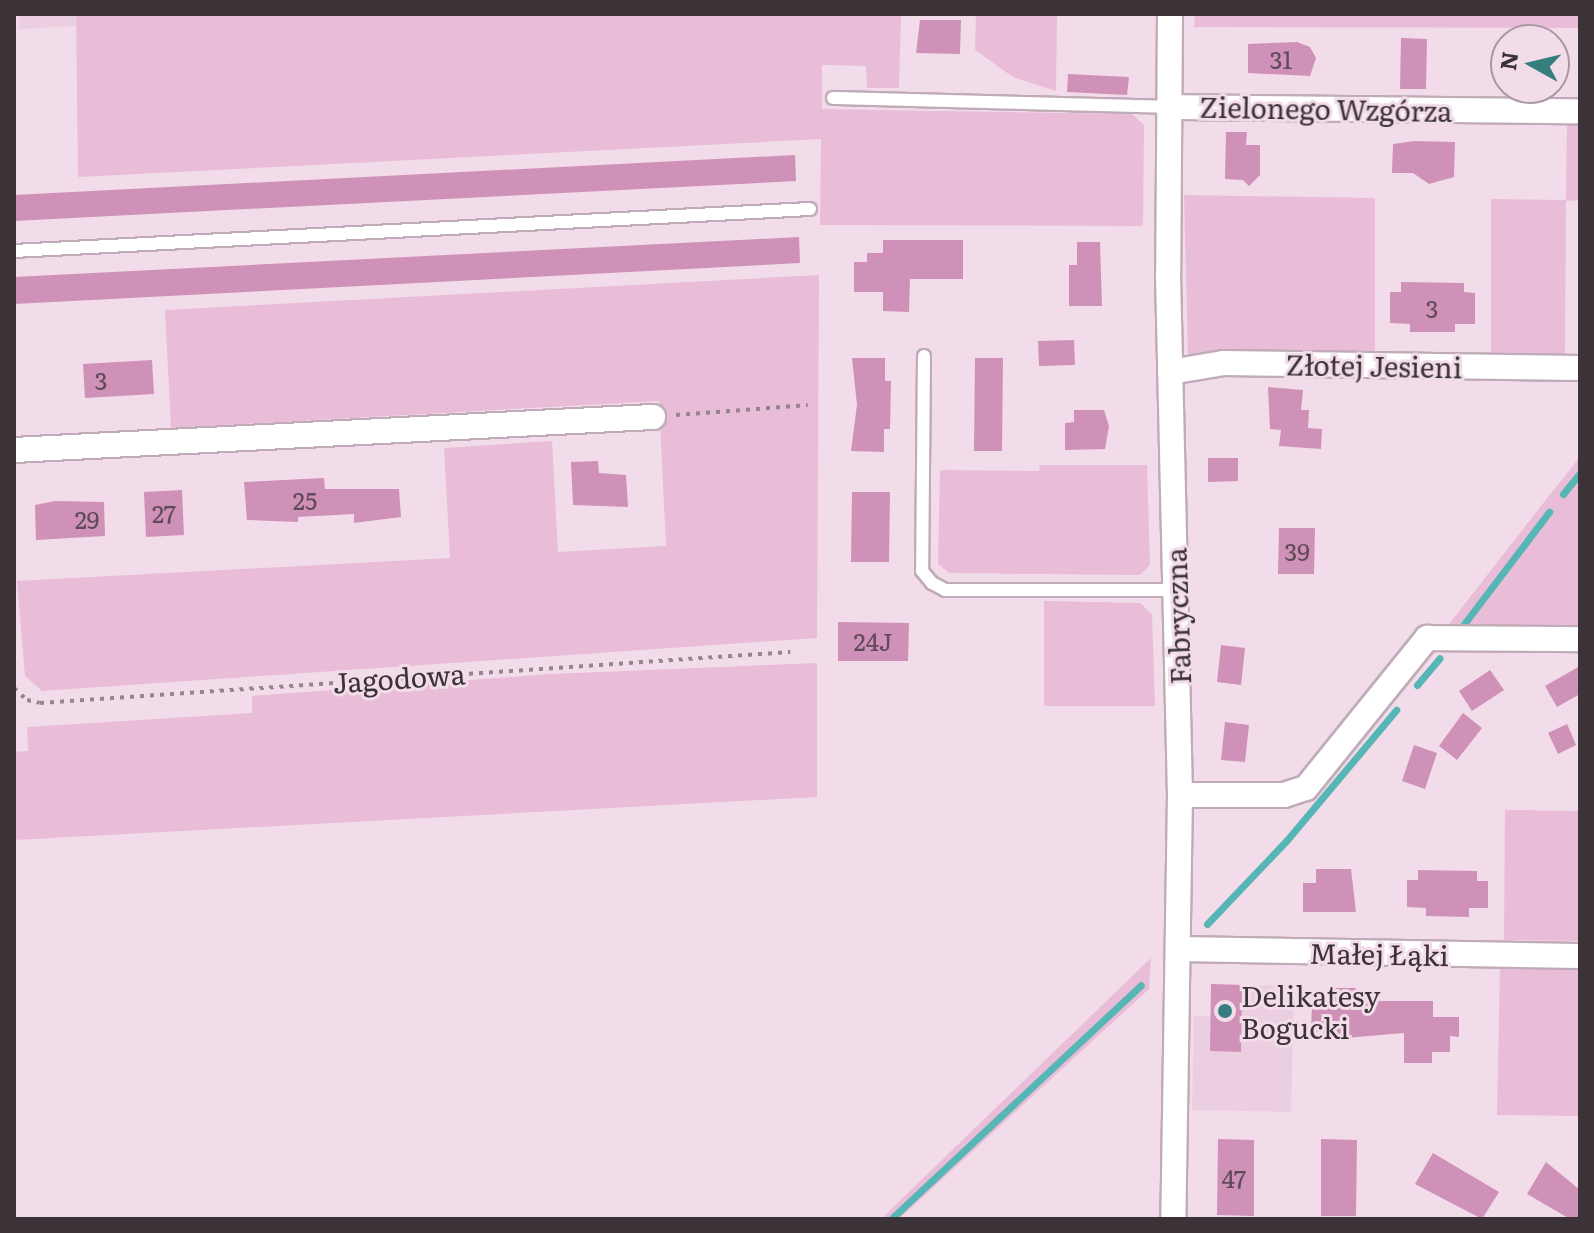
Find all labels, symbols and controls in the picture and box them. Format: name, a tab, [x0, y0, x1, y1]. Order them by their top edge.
north arrow	[1490, 24, 1570, 104]
house number: 31	[1270, 45, 1292, 73]
text: N	[1490, 49, 1525, 72]
street label: Zielonego Wzgórza	[1199, 89, 1453, 127]
house number: 3	[1425, 294, 1439, 322]
street label: Złotej Jesieni	[1286, 347, 1462, 383]
house number: 3	[94, 366, 108, 394]
house number: 25	[293, 486, 317, 514]
house number: 27	[152, 499, 176, 527]
house number: 29	[75, 505, 99, 533]
house number: 39	[1284, 537, 1310, 565]
street label: Fabryczna	[1158, 547, 1196, 685]
house number: 24J	[854, 627, 892, 655]
street label: Jagodowa	[332, 656, 466, 698]
street label: Małej Łąki	[1309, 935, 1449, 971]
place label: Delikatesy Bogucki	[1241, 978, 1380, 1044]
marker: Delikatesy Bogucki	[1216, 1002, 1234, 1020]
house number: 47	[1222, 1164, 1246, 1192]

